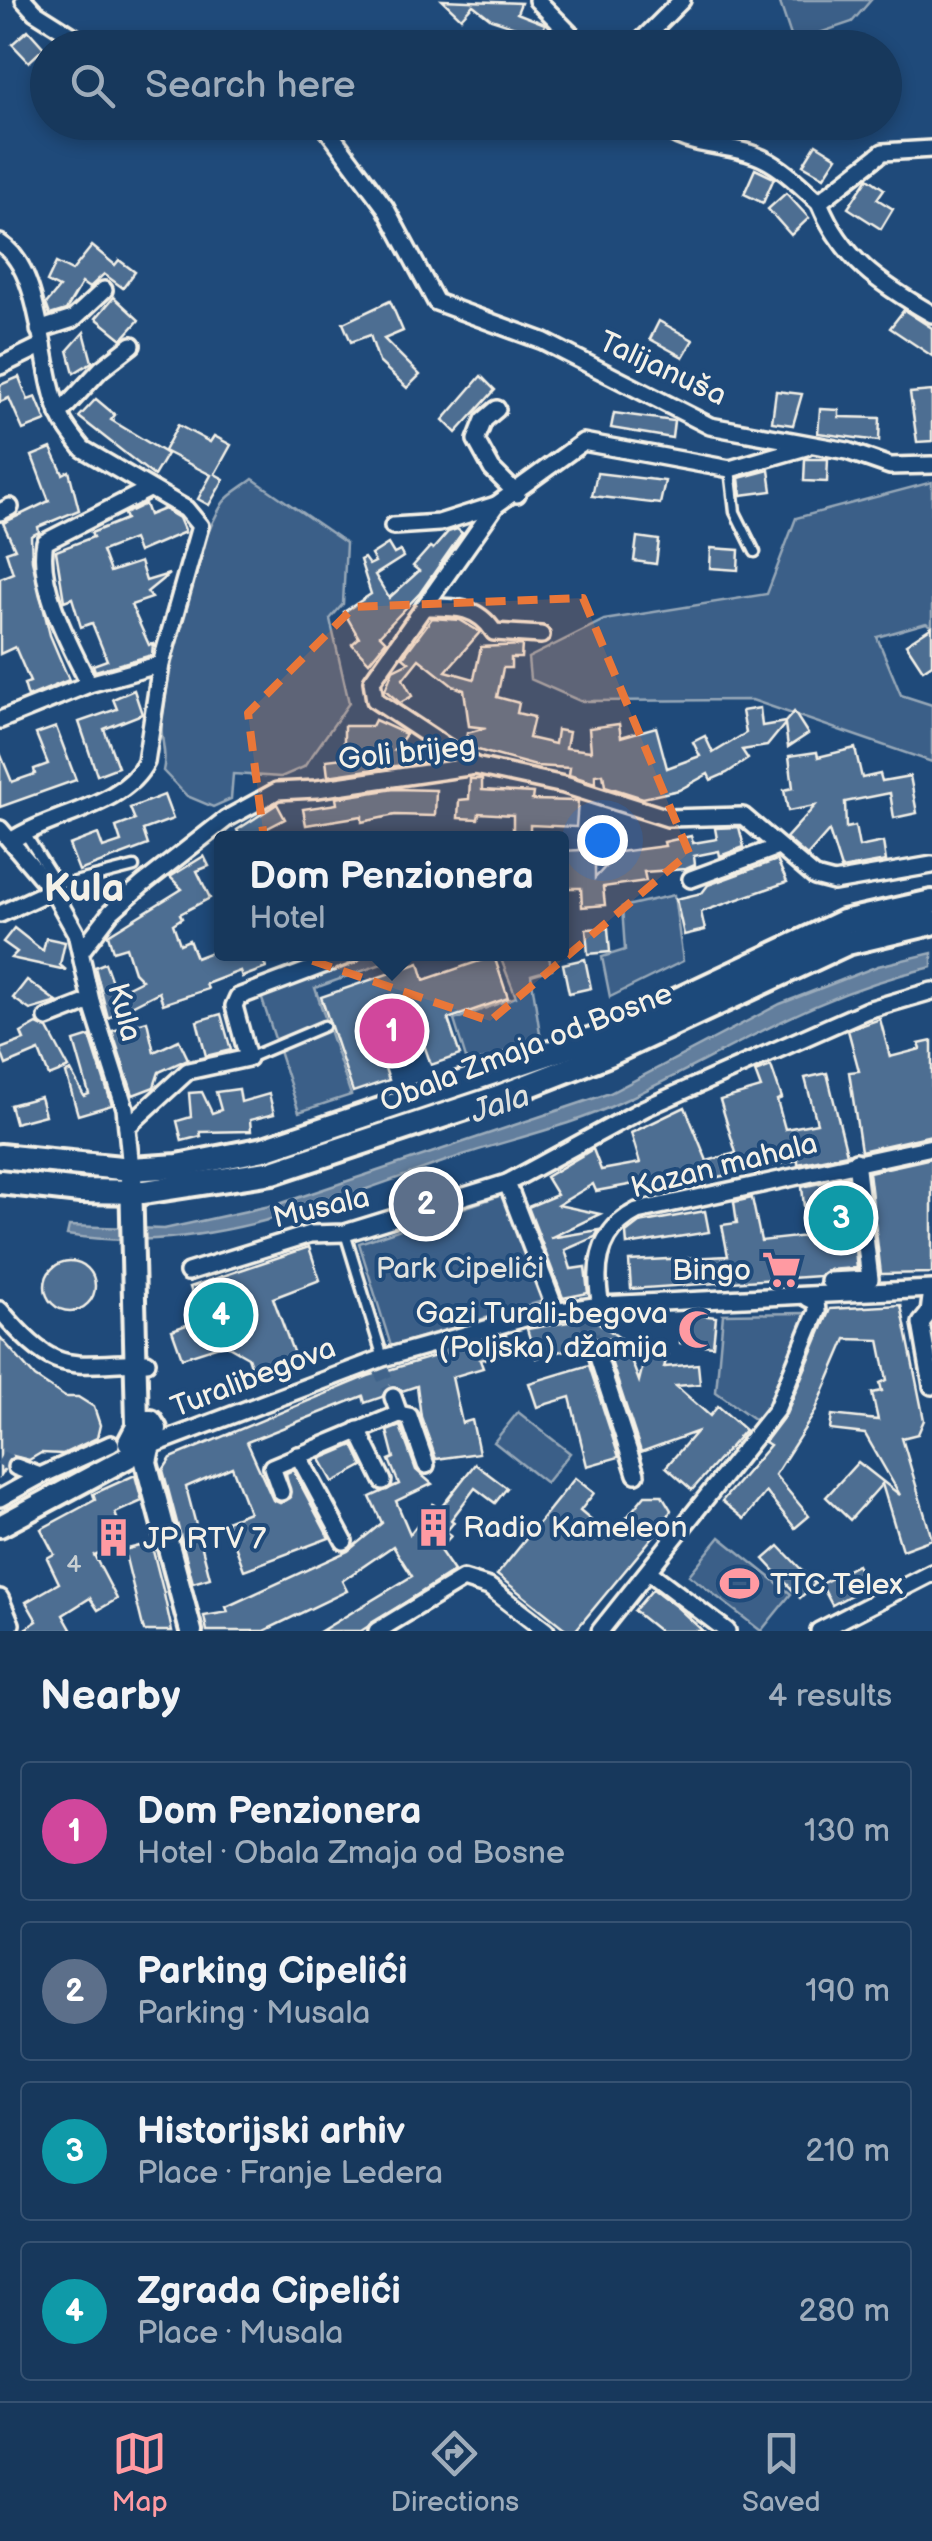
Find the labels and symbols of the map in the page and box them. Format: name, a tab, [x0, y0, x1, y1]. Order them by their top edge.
street label: Talijanuša	[593, 324, 732, 414]
street label: Goli brijeg	[336, 728, 478, 778]
your location	[577, 815, 628, 866]
district label: Kula	[44, 865, 124, 913]
street label: Obala Zmaja od Bosne	[375, 976, 678, 1120]
street label: Kula	[99, 979, 149, 1045]
pin: 1	[360, 994, 424, 1068]
water label: Jala	[465, 1077, 535, 1132]
street label: Kazan mahala	[627, 1125, 821, 1207]
pin: 2	[394, 1166, 458, 1242]
street label: Musala	[269, 1179, 373, 1237]
pin: 3	[808, 1180, 874, 1256]
supermarket icon: Bingo	[760, 1249, 802, 1291]
park label: Park Cipelići	[376, 1251, 544, 1287]
place label: Bingo	[672, 1253, 751, 1289]
pin: 4	[188, 1278, 254, 1352]
place label: Gazi Turali-begova (Poljska) džamija	[416, 1296, 668, 1366]
mosque icon: Gazi Turali-begova (Poljska) džamija	[677, 1309, 719, 1351]
street label: Turalibegova	[166, 1330, 341, 1426]
building icon: Radio Kameleon	[412, 1506, 454, 1548]
place label: Radio Kameleon	[463, 1510, 688, 1546]
building icon: JP RTV 7	[92, 1517, 134, 1559]
place label: JP RTV 7	[143, 1521, 266, 1557]
house number: 4	[66, 1549, 82, 1580]
sports icon: TTC Telex	[719, 1563, 761, 1605]
place label: TTC Telex	[770, 1567, 903, 1603]

